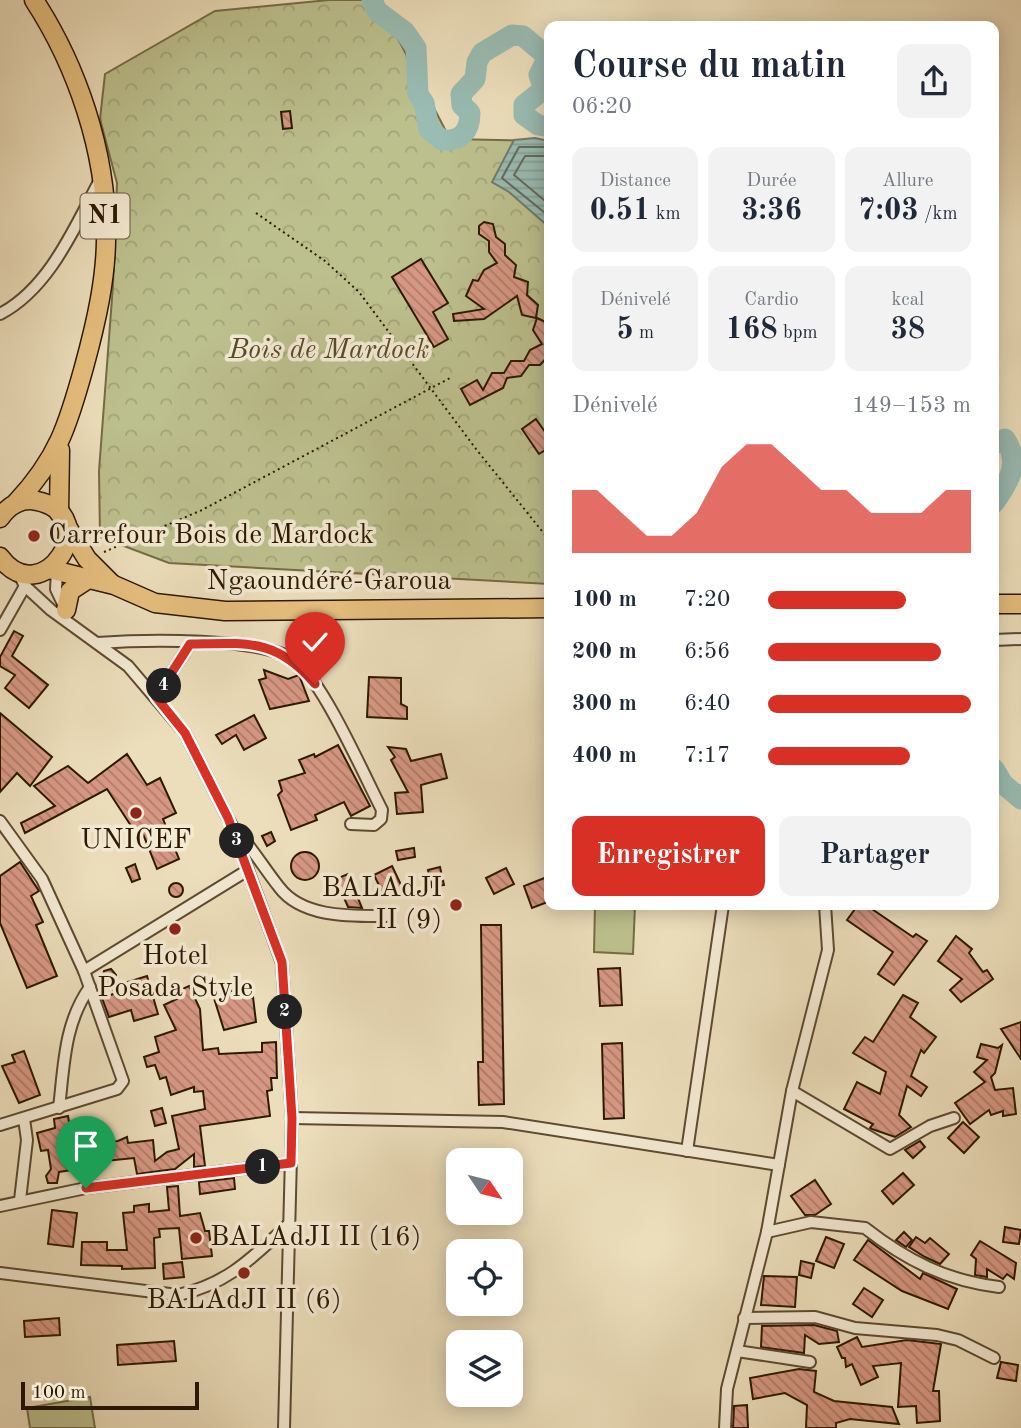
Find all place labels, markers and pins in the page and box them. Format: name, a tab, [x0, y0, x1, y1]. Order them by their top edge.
place label: Carrefour Bois de Mardock	[48, 522, 374, 550]
marker: Carrefour Bois de Mardock	[26, 528, 42, 544]
pin	[285, 612, 345, 684]
pin: 4	[146, 668, 182, 704]
marker: UNICEF	[128, 805, 144, 821]
pin: 3	[219, 824, 254, 858]
place label: UNICEF	[80, 827, 192, 855]
place label: BALAdJI II (9)	[321, 875, 442, 935]
marker: BALAdJI II (9)	[448, 897, 464, 913]
marker: Hotel Posada Style	[167, 921, 183, 937]
place label: Hotel Posada Style	[97, 943, 253, 1003]
pin: 2	[268, 995, 302, 1030]
pin	[56, 1116, 116, 1188]
pin: 1	[246, 1150, 280, 1184]
place label: BALAdJI II (16)	[210, 1224, 421, 1252]
marker: BALAdJI II (16)	[188, 1230, 204, 1246]
marker: BALAdJI II (6)	[236, 1265, 252, 1281]
place label: BALAdJI II (6)	[146, 1287, 342, 1315]

